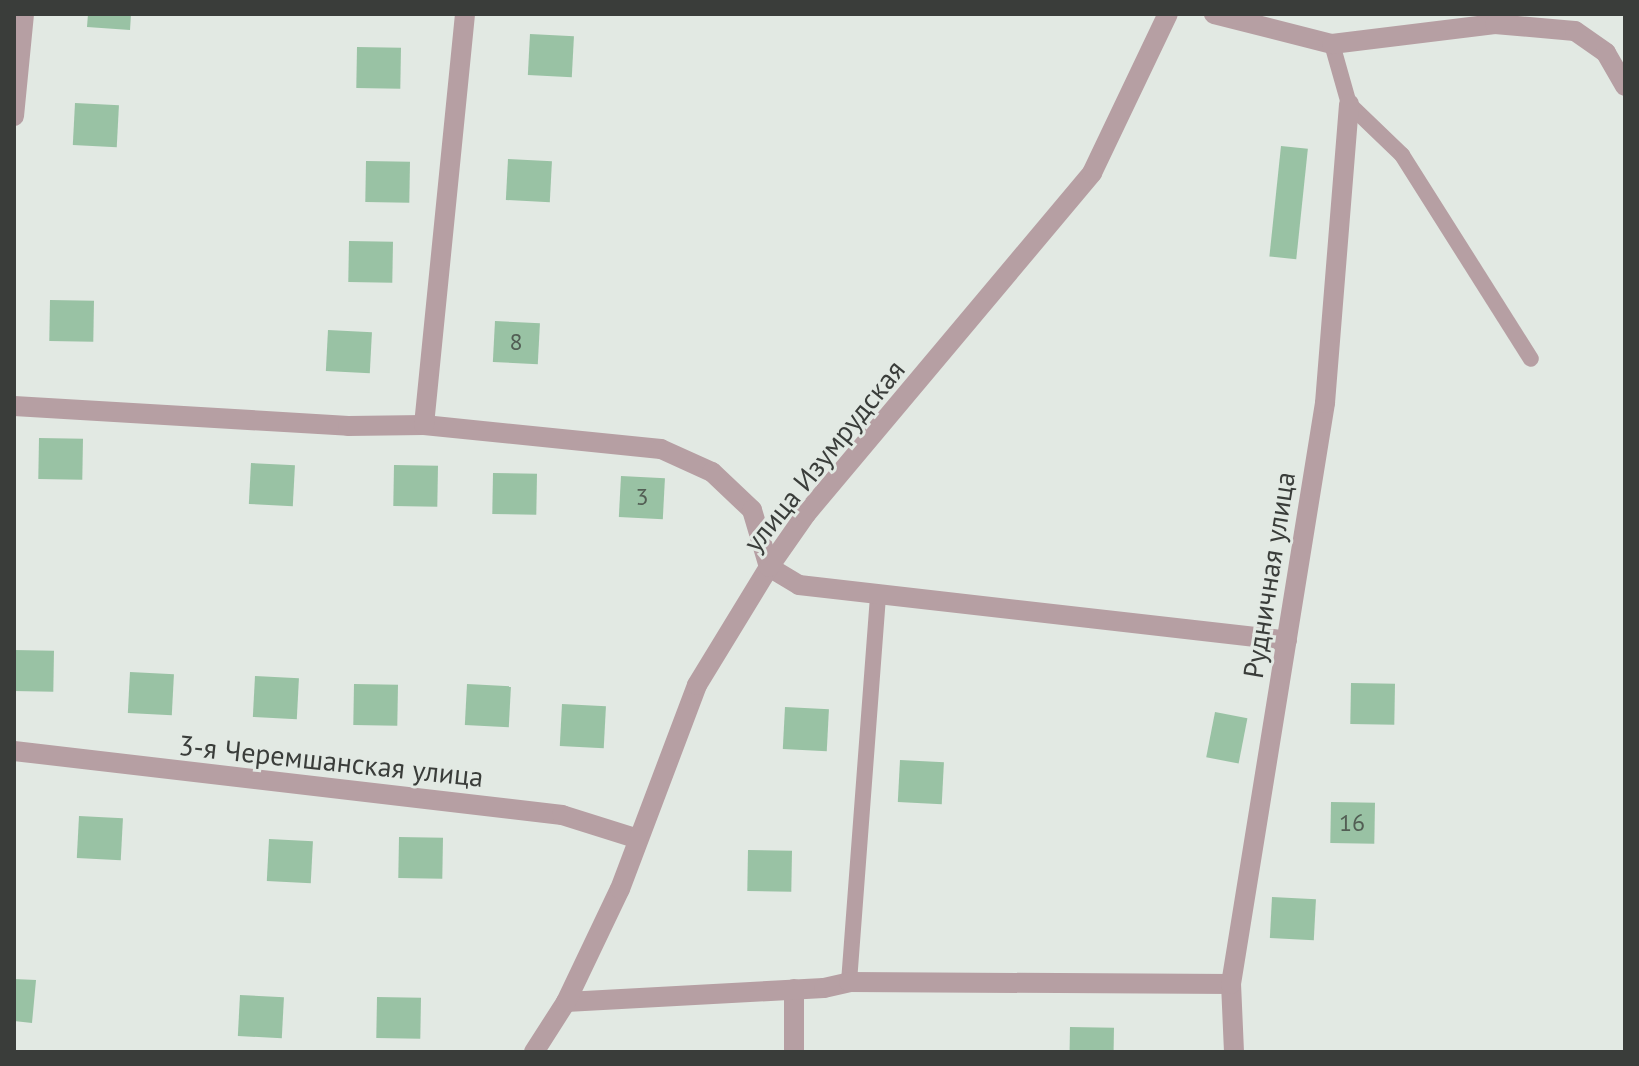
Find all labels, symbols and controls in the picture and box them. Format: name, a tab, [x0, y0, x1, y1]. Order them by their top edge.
house number: 8	[509, 328, 523, 356]
street label: улица Изумрудская	[736, 353, 912, 559]
street label: Рудничная улица	[1236, 469, 1302, 681]
house number: 3	[635, 483, 649, 511]
street label: 3-я Черемшанская улица	[177, 728, 485, 794]
house number: 16	[1339, 809, 1365, 837]

